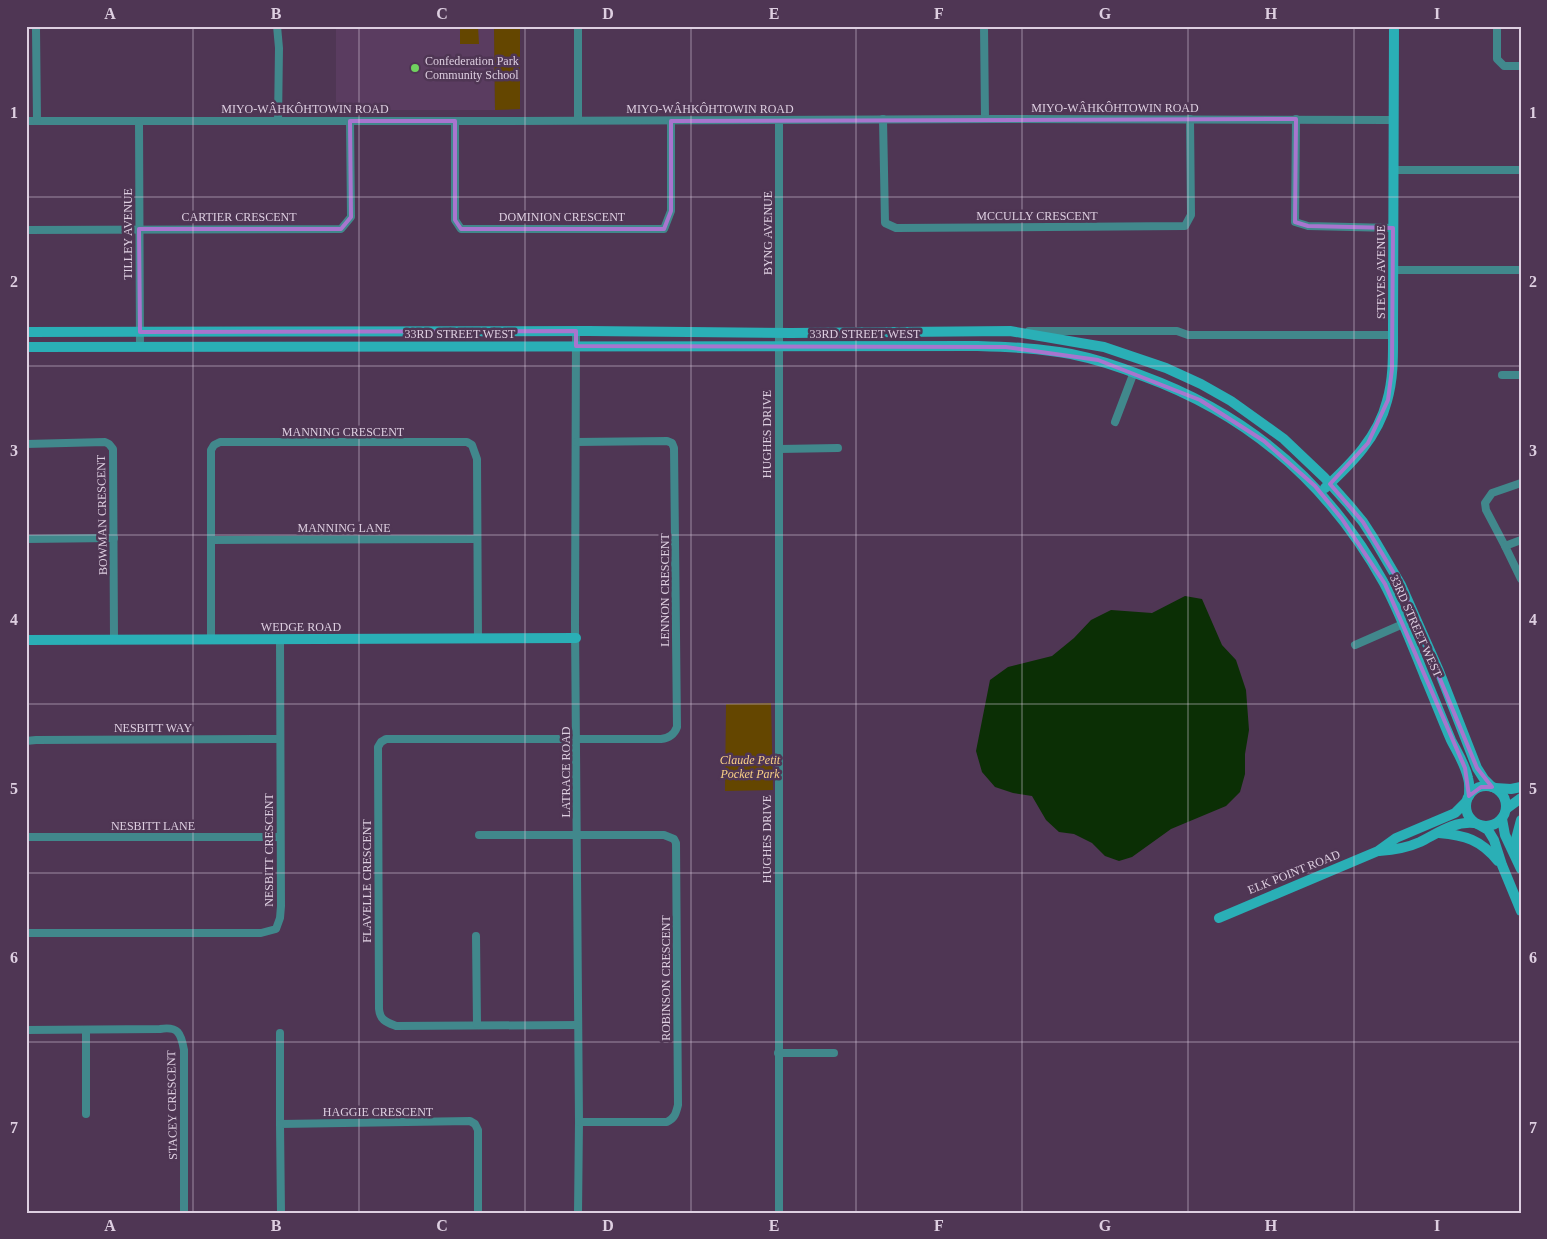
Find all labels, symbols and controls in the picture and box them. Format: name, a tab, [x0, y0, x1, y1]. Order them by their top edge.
text: A	[104, 5, 116, 22]
text: B	[271, 5, 282, 22]
text: C	[436, 5, 448, 22]
text: D	[602, 5, 614, 22]
text: E	[769, 5, 779, 22]
text: F	[934, 5, 944, 22]
text: G	[1099, 5, 1112, 22]
text: H	[1265, 5, 1278, 22]
text: I	[1434, 5, 1440, 22]
place label: Confederation Park Community School	[425, 54, 519, 82]
marker: Confederation Park Community School	[409, 62, 421, 74]
street label: MIYO-WÂHKÔHTOWIN ROAD	[1031, 101, 1199, 115]
street label: MIYO-WÂHKÔHTOWIN ROAD	[221, 102, 389, 116]
street label: MIYO-WÂHKÔHTOWIN ROAD	[626, 102, 794, 116]
text: 1	[10, 104, 18, 121]
text: 1	[1529, 104, 1537, 121]
street label: TILLEY AVENUE	[121, 188, 135, 280]
street label: BYNG AVENUE	[761, 191, 775, 275]
street label: MCCULLY CRESCENT	[976, 209, 1098, 223]
street label: CARTIER CRESCENT	[182, 210, 297, 224]
street label: DOMINION CRESCENT	[499, 210, 626, 224]
street label: STEVES AVENUE	[1374, 225, 1388, 319]
text: 2	[10, 273, 18, 290]
text: 2	[1529, 273, 1537, 290]
street label: 33RD STREET WEST	[405, 327, 516, 341]
street label: 33RD STREET WEST	[810, 327, 921, 341]
street label: HUGHES DRIVE	[760, 390, 774, 478]
street label: MANNING CRESCENT	[282, 425, 405, 439]
text: 3	[10, 442, 18, 459]
text: 3	[1529, 442, 1537, 459]
street label: BOWMAN CRESCENT	[94, 454, 110, 575]
street label: MANNING LANE	[298, 521, 391, 535]
street label: LENNON CRESCENT	[658, 533, 672, 647]
street label: 33RD STREET WEST	[1387, 572, 1445, 680]
text: 4	[10, 611, 18, 628]
text: 4	[1529, 611, 1537, 628]
street label: WEDGE ROAD	[261, 620, 341, 634]
street label: NESBITT WAY	[114, 721, 192, 735]
street label: LATRACE ROAD	[559, 726, 573, 818]
park label: Claude Petit Pocket Park	[720, 753, 781, 781]
text: 5	[10, 780, 18, 797]
text: 5	[1529, 780, 1537, 797]
street label: NESBITT CRESCENT	[262, 793, 276, 907]
street label: HUGHES DRIVE	[760, 795, 774, 883]
street label: NESBITT LANE	[111, 819, 195, 833]
street label: FLAVELLE CRESCENT	[360, 819, 374, 943]
street label: ELK POINT ROAD	[1246, 847, 1343, 897]
street label: ROBINSON CRESCENT	[659, 914, 673, 1041]
text: 6	[10, 949, 18, 966]
text: 6	[1529, 949, 1537, 966]
street label: STACEY CRESCENT	[164, 1049, 180, 1160]
street label: HAGGIE CRESCENT	[323, 1105, 434, 1119]
text: 7	[10, 1119, 18, 1136]
text: 7	[1529, 1119, 1537, 1136]
text: A	[104, 1217, 116, 1234]
text: B	[271, 1217, 282, 1234]
text: C	[436, 1217, 448, 1234]
text: D	[602, 1217, 614, 1234]
text: E	[769, 1217, 779, 1234]
text: F	[934, 1217, 944, 1234]
text: G	[1099, 1217, 1112, 1234]
text: H	[1265, 1217, 1278, 1234]
text: I	[1434, 1217, 1440, 1234]

